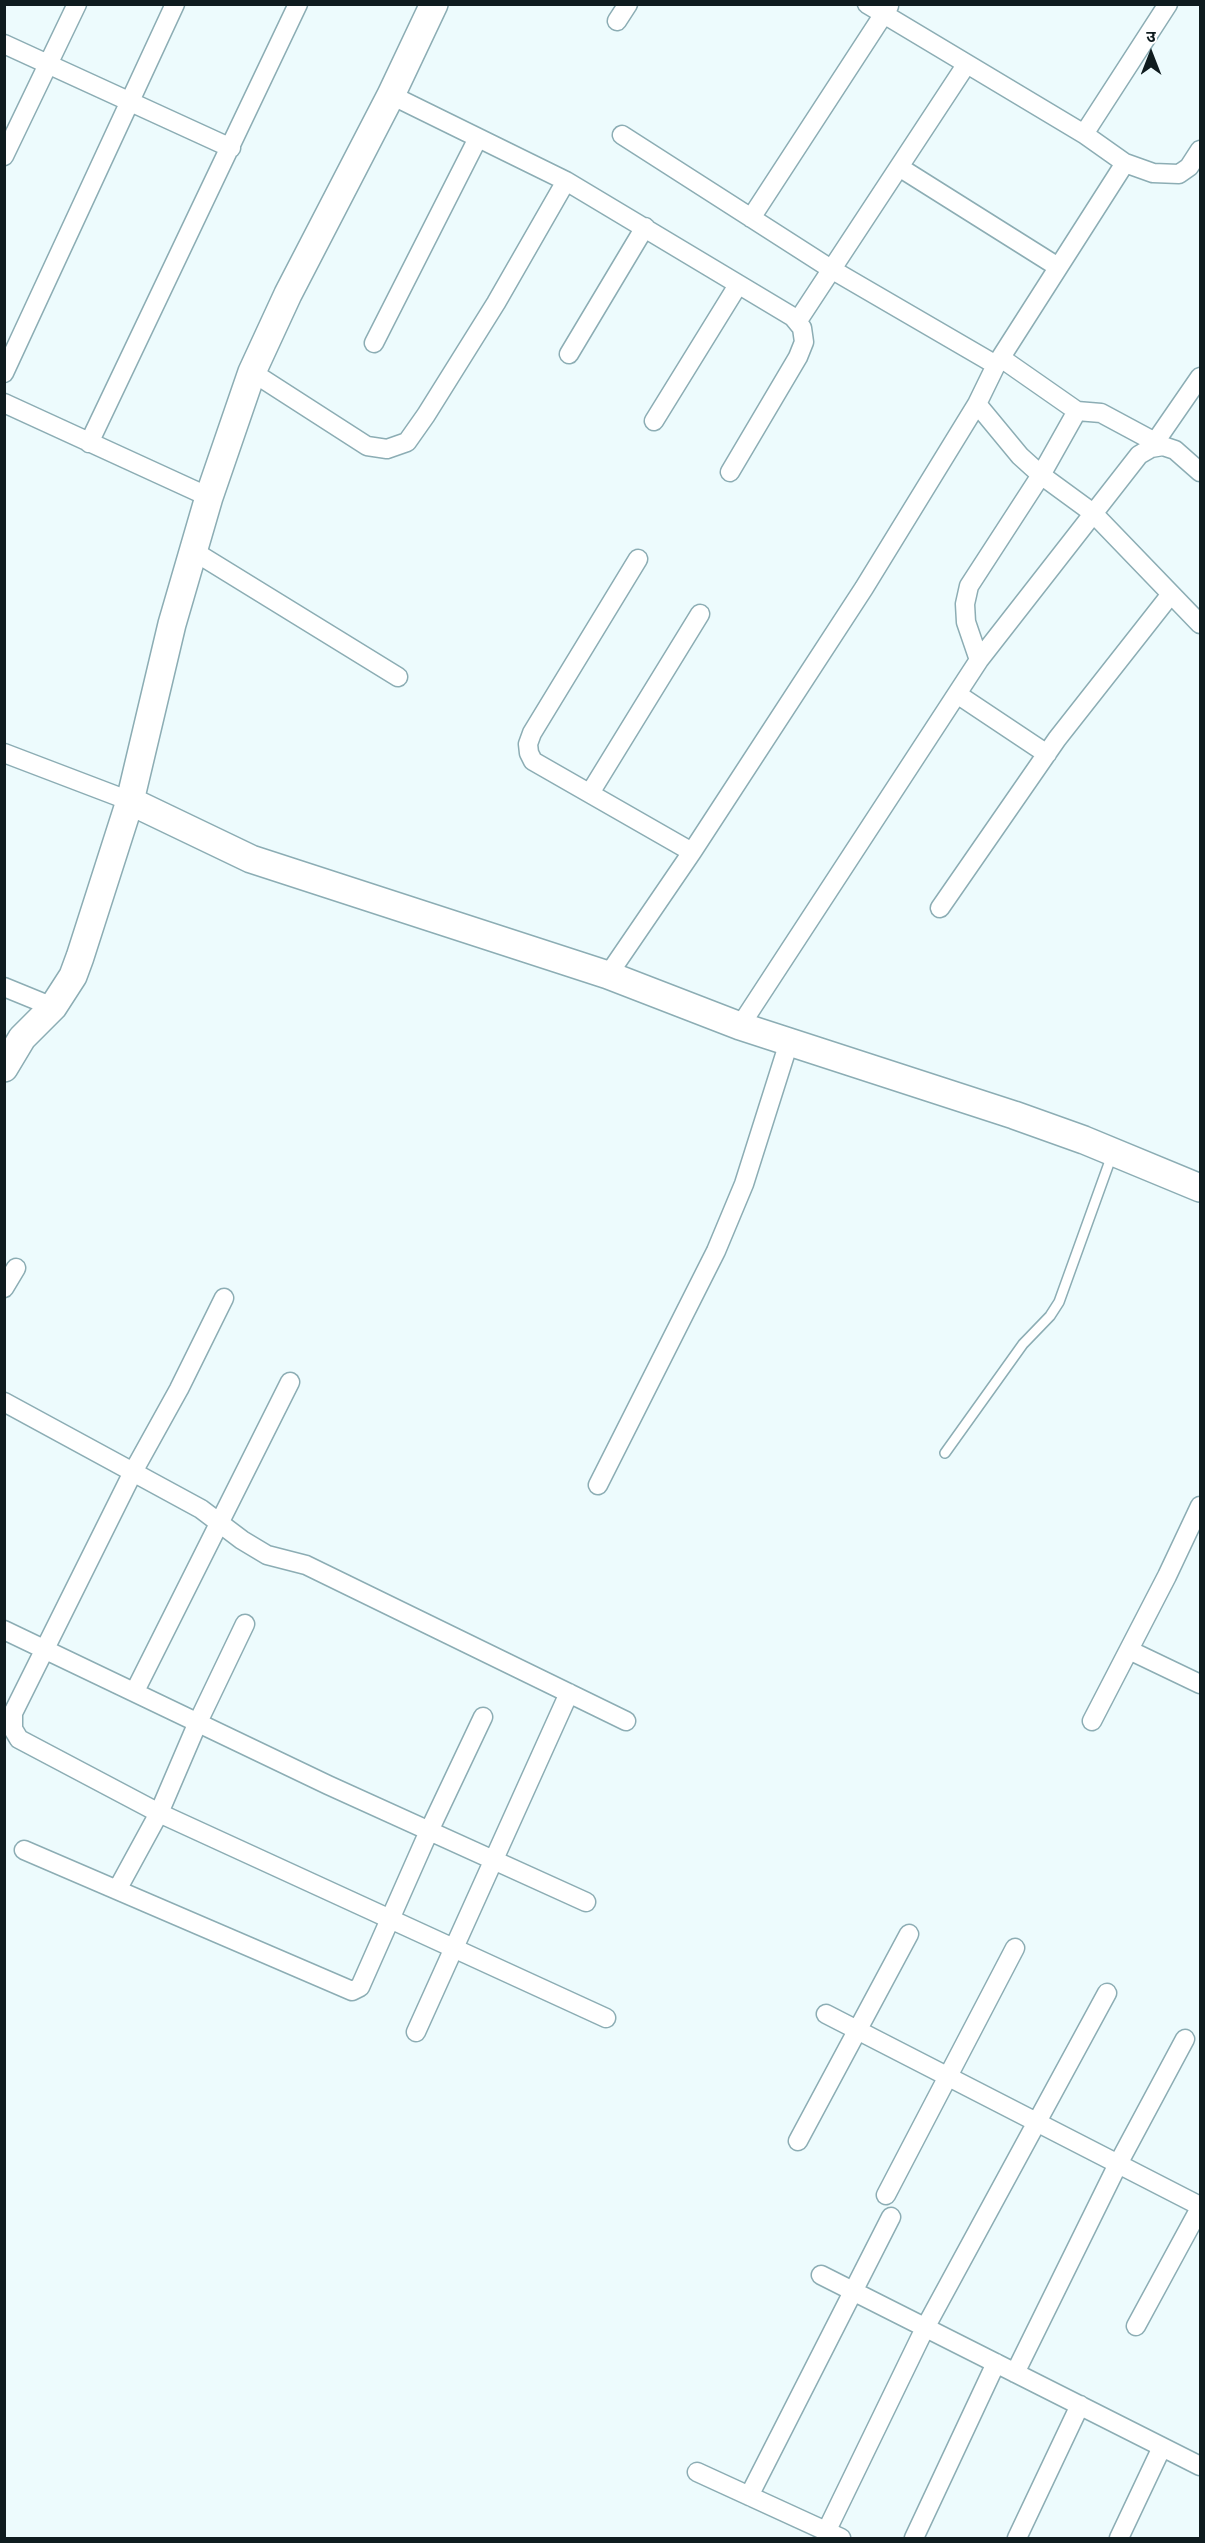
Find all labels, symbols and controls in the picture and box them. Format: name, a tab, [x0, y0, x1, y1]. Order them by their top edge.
north arrow	[1121, 24, 1181, 84]
text: उ	[1146, 25, 1156, 47]

